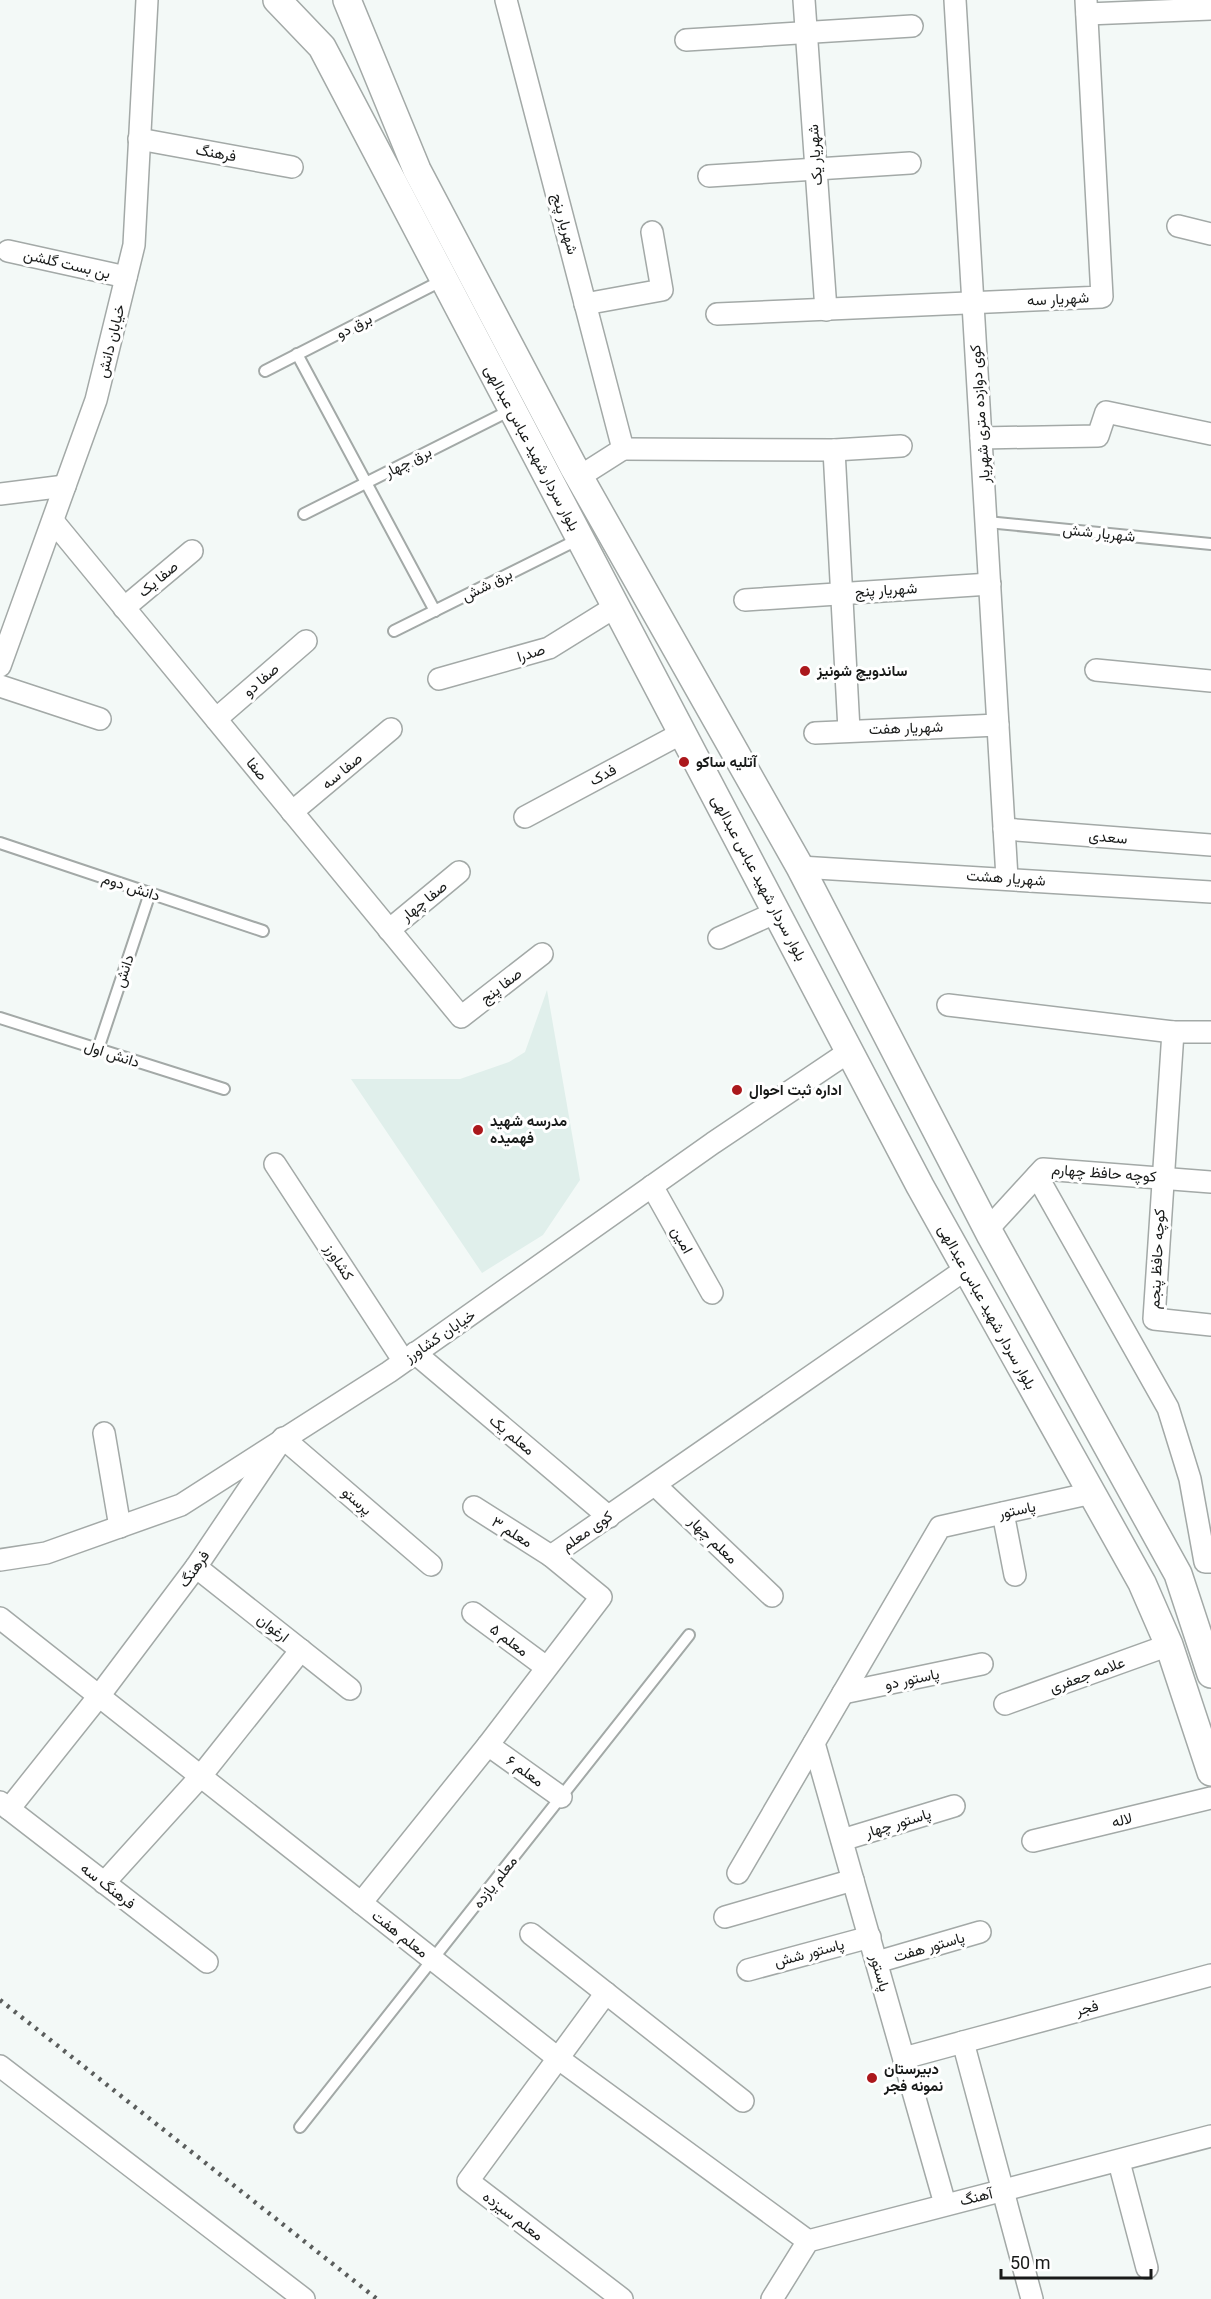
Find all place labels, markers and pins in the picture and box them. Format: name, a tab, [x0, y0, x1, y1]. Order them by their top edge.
place label: ساندویچ شونیز	[816, 662, 908, 681]
marker: ساندویچ شونیز	[798, 664, 812, 678]
place label: آتلیه ساکو	[696, 753, 758, 771]
marker: آتلیه ساکو	[677, 755, 691, 769]
place label: اداره ثبت احوال	[749, 1081, 842, 1099]
marker: اداره ثبت احوال	[730, 1083, 744, 1097]
place label: مدرسه شهید فهمیده	[490, 1112, 567, 1147]
marker: مدرسه شهید فهمیده	[471, 1123, 485, 1137]
place label: دبیرستان نمونه فجر	[883, 2060, 943, 2095]
marker: دبیرستان نمونه فجر	[865, 2071, 879, 2085]

